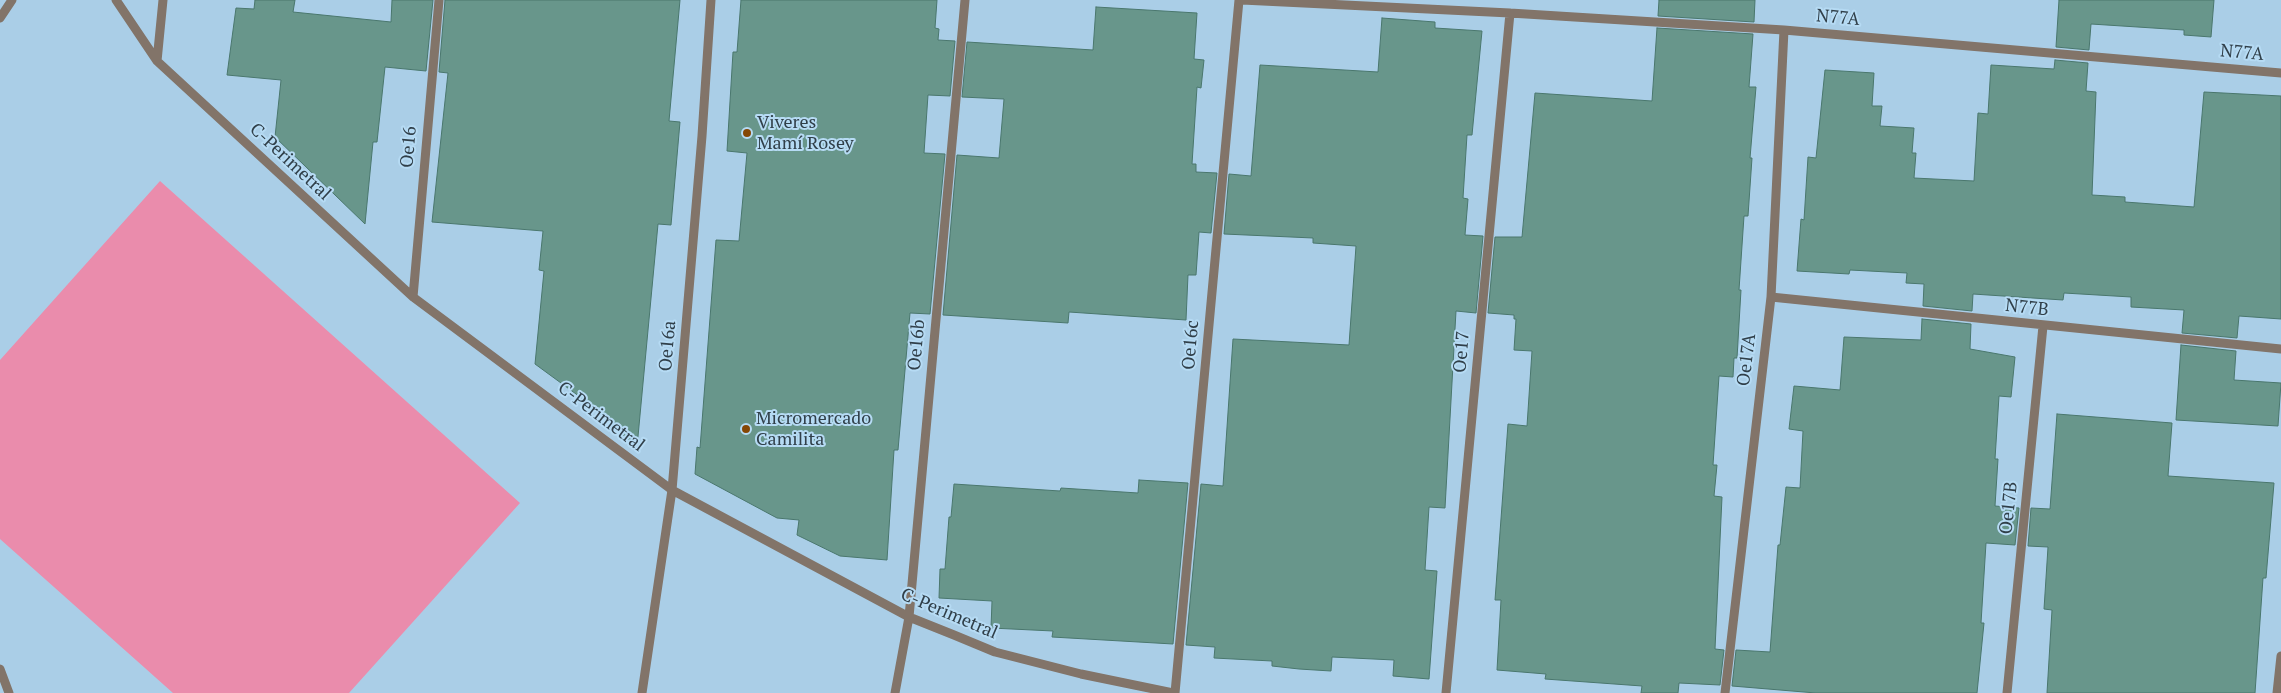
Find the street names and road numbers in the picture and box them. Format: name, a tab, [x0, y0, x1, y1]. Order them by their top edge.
street label: N77A	[1815, 5, 1861, 31]
street label: N77A	[2219, 40, 2265, 66]
street label: C-Perimetral	[245, 119, 335, 205]
street label: Oe16	[396, 125, 422, 169]
street label: N77B	[2004, 295, 2050, 321]
street label: Oe16b	[904, 318, 930, 372]
street label: Oe16c	[1178, 319, 1204, 371]
street label: Oe16a	[655, 320, 681, 372]
street label: Oe17	[1449, 330, 1475, 374]
street label: Oe17A	[1733, 333, 1761, 387]
street label: C-Perimetral	[553, 377, 649, 457]
street label: Oe17B	[1996, 481, 2022, 535]
street label: C-Perimetral	[897, 584, 1001, 644]

